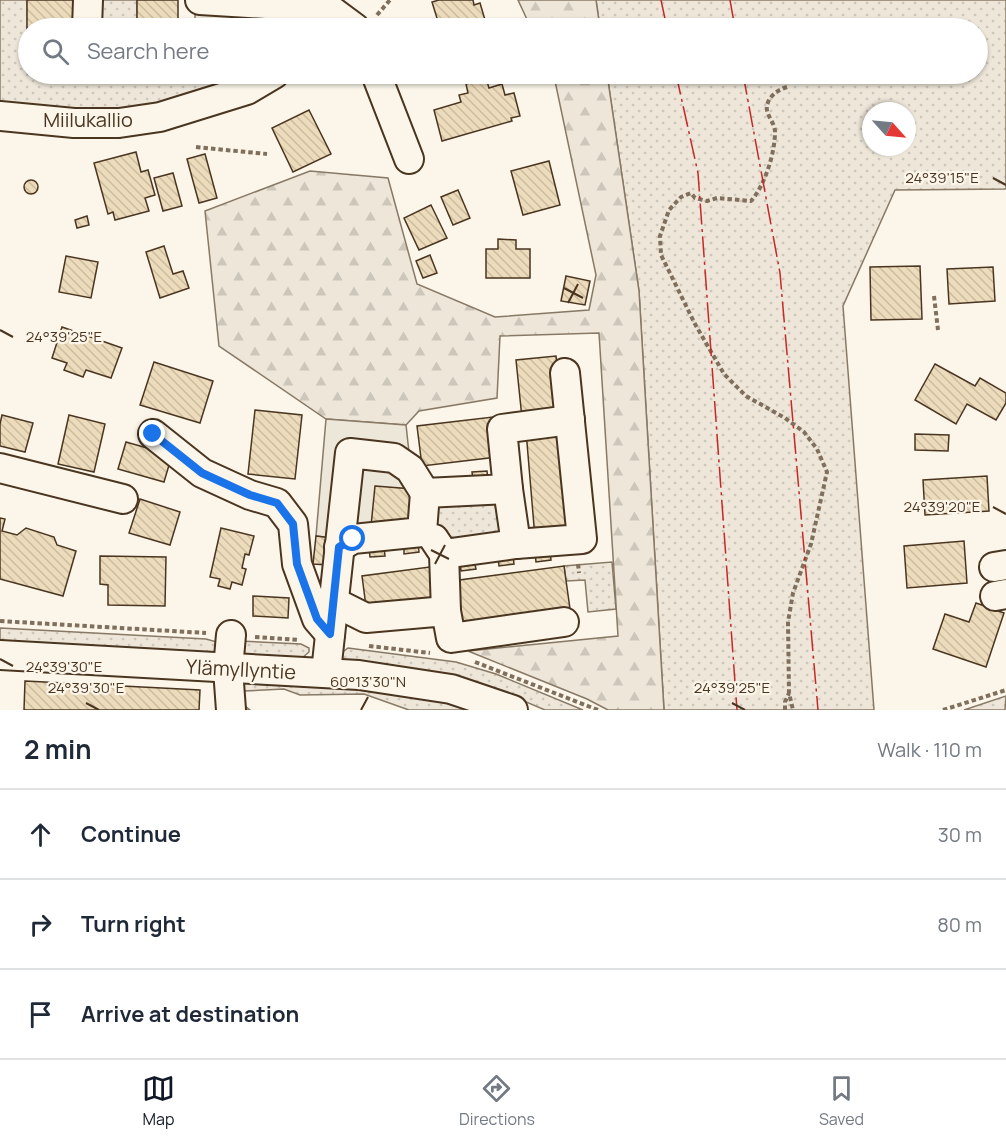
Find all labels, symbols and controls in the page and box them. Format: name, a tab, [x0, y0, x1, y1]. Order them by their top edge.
search box	[18, 18, 988, 84]
icon: search	[39, 35, 72, 68]
text: Search here	[87, 36, 209, 66]
north arrow	[862, 102, 916, 156]
street label: Miilukallio	[43, 106, 133, 133]
text: 24°39'15"E	[905, 167, 979, 188]
text: 24°39'25"E	[26, 326, 102, 347]
route end	[139, 420, 165, 446]
text: 24°39'20"E	[904, 496, 980, 517]
route start	[339, 525, 365, 551]
street label: Ylämyllyntie	[185, 653, 297, 685]
text: 24°39'30"E	[26, 656, 102, 677]
text: 60°13'30"N	[330, 671, 406, 692]
text: 24°39'30"E	[48, 677, 124, 698]
text: 24°39'25"E	[694, 677, 770, 698]
text: 2 min	[24, 731, 92, 767]
text: Walk · 110 m	[877, 736, 982, 763]
icon: ahead	[24, 818, 57, 851]
text: Continue	[81, 819, 181, 849]
text: 30 m	[938, 821, 982, 848]
icon: right	[24, 908, 57, 941]
text: Turn right	[81, 909, 186, 939]
text: 80 m	[937, 911, 982, 938]
icon: arrive	[24, 998, 57, 1031]
text: Arrive at destination	[81, 999, 299, 1029]
tab: Map	[142, 1072, 175, 1130]
tab: Directions	[459, 1072, 535, 1130]
tab: Saved	[819, 1072, 864, 1130]

